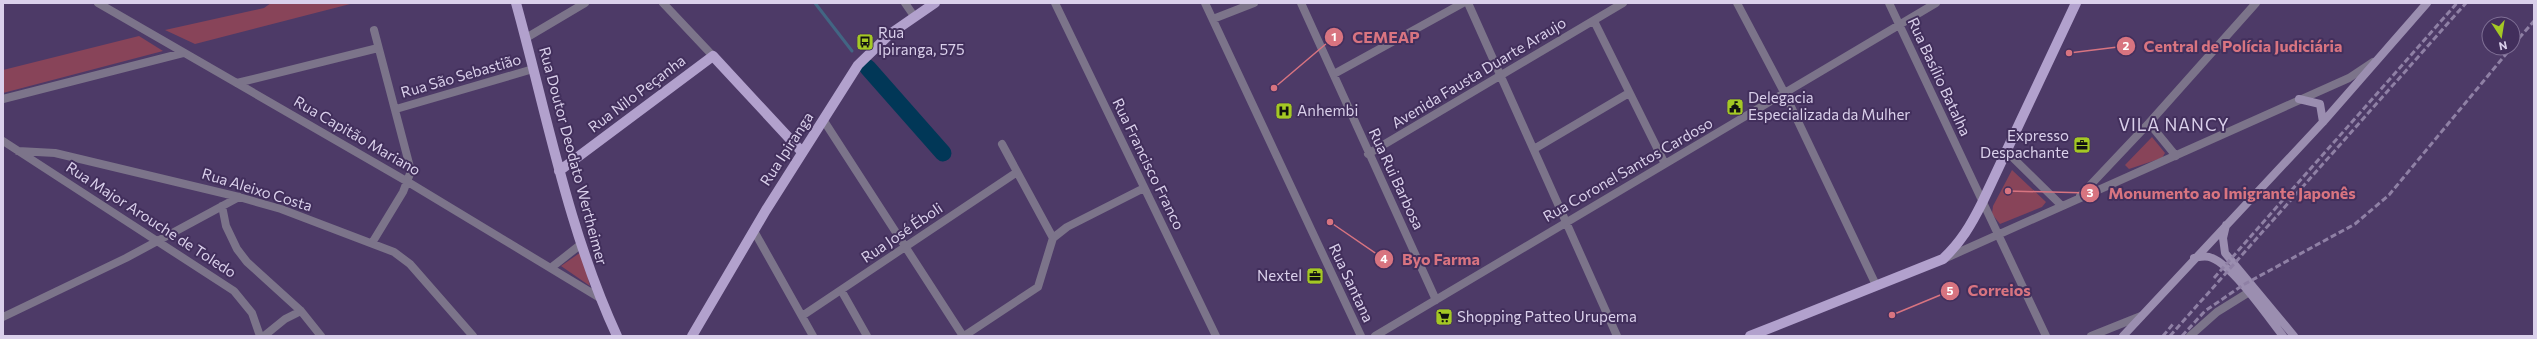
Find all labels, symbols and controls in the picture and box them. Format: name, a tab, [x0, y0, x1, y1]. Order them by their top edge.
street label: Avenida Fausta Duarte Araujo	[1388, 13, 1569, 131]
street label: Rua Basílio Batalha	[1905, 15, 1975, 139]
north arrow	[2481, 16, 2521, 56]
place label: Rua Ipiranga, 575	[878, 23, 965, 58]
callout: CEMEAP	[1324, 23, 1428, 51]
text: CEMEAP	[1352, 27, 1420, 46]
text: 1	[1331, 29, 1337, 43]
bus stop icon: Rua Ipiranga, 575	[855, 32, 875, 52]
callout: Central de Polícia Judiciária	[2116, 32, 2350, 60]
text: Central de Polícia Judiciária	[2144, 36, 2342, 55]
text: 2	[2123, 38, 2130, 52]
text: N	[2498, 39, 2509, 53]
street label: Rua Doutor Deodato Wertheimer	[536, 45, 612, 267]
street label: Rua São Sebastião	[398, 49, 523, 101]
street label: Rua Nilo Peçanha	[584, 51, 689, 136]
place label: Delegacia Especializada da Mulher	[1748, 88, 1910, 123]
street label: Rua Capitão Mariano	[291, 92, 424, 179]
street label: Rua Francisco Franco	[1109, 95, 1189, 232]
public building icon: Delegacia Especializada da Mulher	[1725, 97, 1745, 117]
hospital icon: Anhembi	[1274, 101, 1294, 121]
place label: Anhembi	[1297, 101, 1358, 119]
street label: Rua Ipiranga	[756, 108, 817, 189]
street label: Rua Coronel Santos Cardoso	[1539, 113, 1716, 225]
district label: VILA NANCY	[2118, 114, 2230, 135]
street label: Rua Rui Barbosa	[1366, 125, 1428, 232]
place label: Expresso Despachante	[1980, 126, 2069, 161]
office icon: Expresso Despachante	[2072, 135, 2092, 155]
street label: Rua Major Arouche de Toledo	[63, 157, 240, 281]
street label: Rua Aleixo Costa	[200, 164, 315, 214]
callout: Monumento ao Imigrante Japonês	[2080, 179, 2364, 207]
text: Monumento ao Imigrante Japonês	[2108, 183, 2356, 202]
text: 3	[2087, 185, 2094, 199]
street label: Rua José Éboli	[857, 198, 946, 266]
street label: Rua Santana	[1326, 240, 1378, 325]
callout: Byo Farma	[1374, 245, 1488, 273]
text: Byo Farma	[1402, 249, 1480, 268]
text: 4	[1380, 251, 1388, 265]
place label: Nextel	[1257, 266, 1302, 284]
office icon: Nextel	[1305, 266, 1325, 286]
callout: Correios	[1940, 277, 2039, 305]
text: Correios	[1967, 280, 2031, 299]
text: 5	[1947, 283, 1954, 297]
supermarket icon: Shopping Patteo Urupema	[1434, 307, 1454, 327]
place label: Shopping Patteo Urupema	[1457, 307, 1637, 325]

